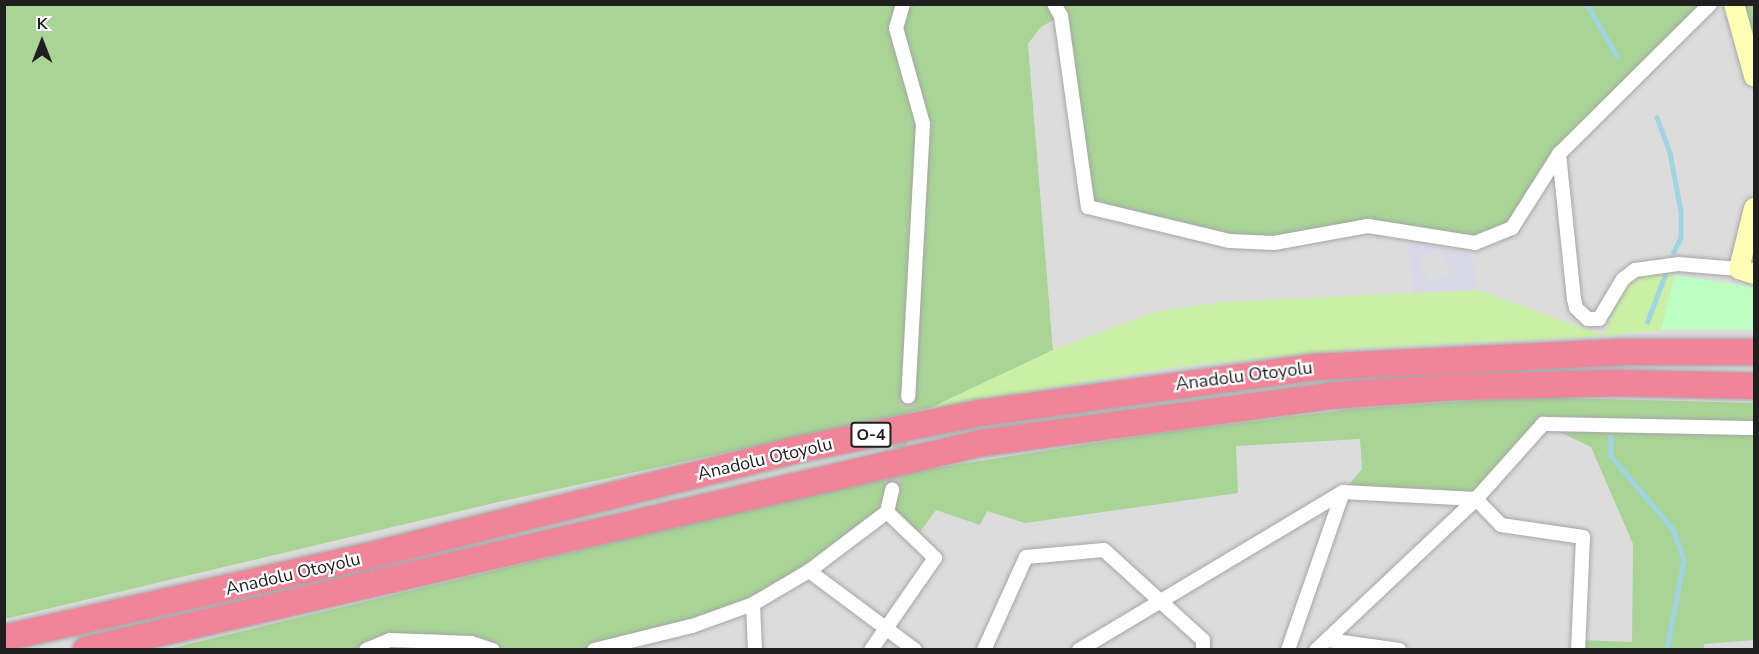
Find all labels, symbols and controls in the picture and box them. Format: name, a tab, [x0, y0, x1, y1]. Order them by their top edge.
north arrow	[12, 12, 72, 72]
text: K	[37, 13, 47, 35]
street label: Anadolu Otoyolu	[1174, 357, 1314, 395]
road number: O-4	[850, 422, 892, 448]
street label: Anadolu Otoyolu	[695, 433, 835, 485]
street label: Anadolu Otoyolu	[223, 548, 363, 600]

